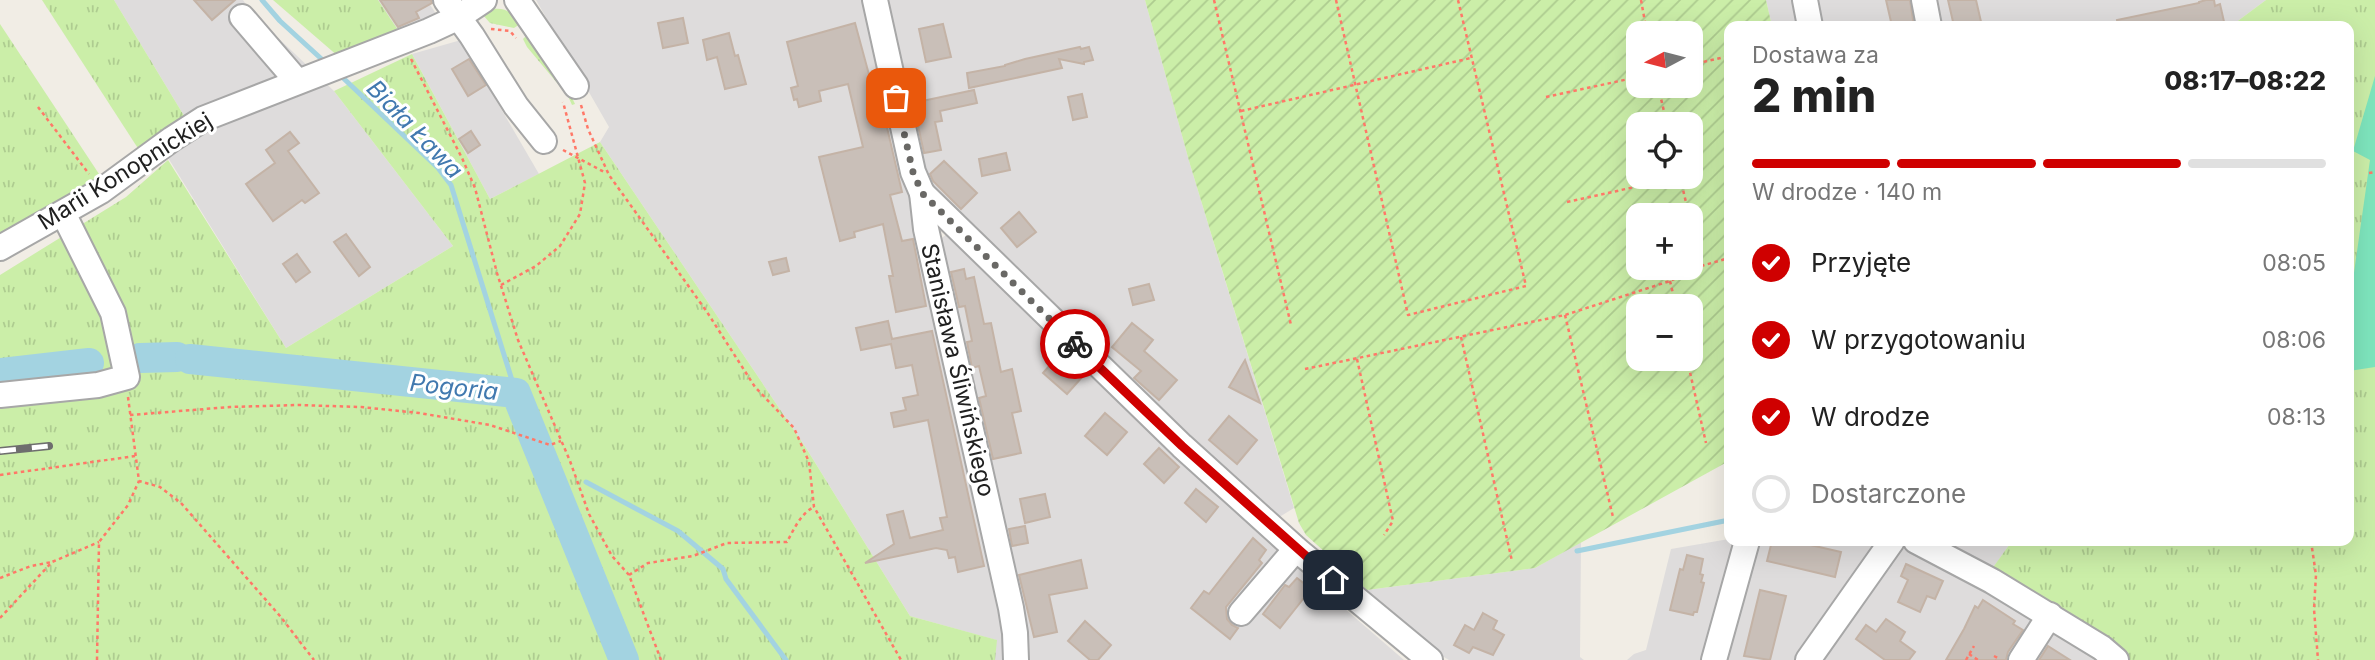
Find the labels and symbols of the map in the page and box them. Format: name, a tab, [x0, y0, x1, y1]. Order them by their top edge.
north arrow	[1626, 21, 1703, 98]
pin	[866, 68, 926, 128]
water label: Biała Ława	[361, 74, 469, 184]
street label: Marii Konopnickiej	[33, 106, 217, 236]
street label: Stanisława Śliwińskiego	[915, 241, 1001, 499]
courier	[1040, 309, 1110, 379]
water label: Pogoria	[408, 368, 500, 406]
pin	[1303, 550, 1363, 610]

